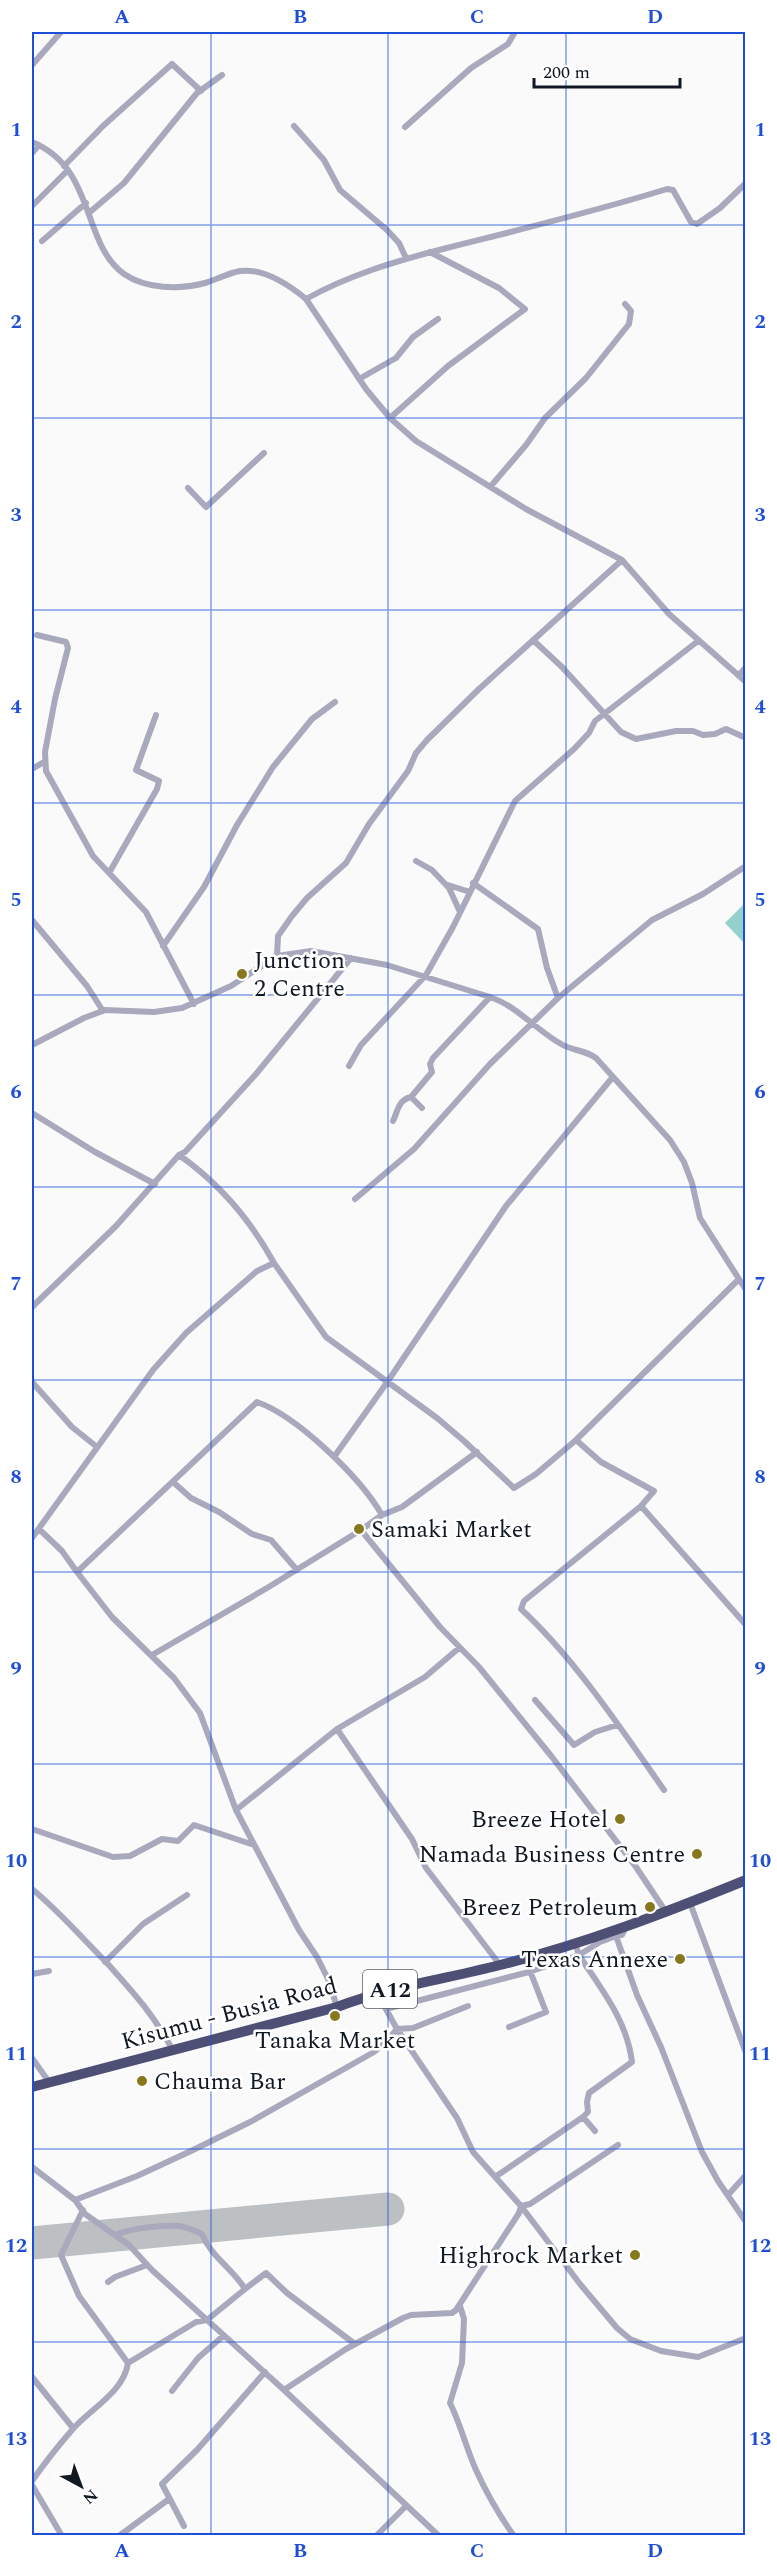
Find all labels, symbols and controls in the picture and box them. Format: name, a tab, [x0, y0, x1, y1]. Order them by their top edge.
text: A	[114, 2, 130, 32]
text: B	[293, 2, 307, 32]
text: C	[470, 2, 484, 32]
text: D	[647, 2, 663, 32]
scale bar	[534, 51, 680, 89]
text: 200 m	[543, 59, 590, 86]
text: 1	[10, 115, 22, 145]
text: 1	[754, 115, 766, 145]
text: 2	[10, 307, 22, 337]
text: 2	[754, 307, 766, 337]
text: 3	[10, 500, 22, 530]
text: 3	[754, 500, 766, 530]
text: 4	[10, 692, 22, 722]
text: 4	[754, 692, 766, 722]
text: 5	[10, 885, 22, 915]
text: 5	[754, 885, 766, 915]
place label: Junction 2 Centre	[254, 943, 345, 1007]
marker: Junction 2 Centre	[235, 967, 249, 981]
text: 6	[10, 1077, 22, 1107]
text: 6	[754, 1077, 766, 1107]
text: 7	[10, 1269, 22, 1299]
text: 7	[754, 1269, 766, 1299]
text: 8	[10, 1462, 22, 1492]
text: 8	[754, 1462, 766, 1492]
place label: Samaki Market	[371, 1512, 532, 1548]
marker: Samaki Market	[352, 1522, 366, 1536]
text: 9	[10, 1654, 22, 1684]
text: 9	[754, 1654, 766, 1684]
place label: Breeze Hotel	[471, 1802, 608, 1838]
marker: Breeze Hotel	[613, 1812, 627, 1826]
place label: Namada Business Centre	[419, 1837, 685, 1873]
text: 10	[5, 1846, 27, 1876]
text: 10	[749, 1846, 771, 1876]
marker: Namada Business Centre	[690, 1847, 704, 1861]
place label: Breez Petroleum	[461, 1890, 638, 1926]
marker: Breez Petroleum	[643, 1900, 657, 1914]
place label: Texas Annexe	[521, 1942, 668, 1978]
marker: Texas Annexe	[673, 1952, 687, 1966]
street label: Kisumu - Busia Road	[117, 1968, 341, 2060]
road number: A12	[363, 1970, 417, 2008]
marker: Tanaka Market	[328, 2009, 342, 2023]
place label: Tanaka Market	[255, 2023, 415, 2059]
text: 11	[5, 2039, 27, 2069]
text: 11	[749, 2039, 771, 2069]
place label: Chauma Bar	[154, 2064, 286, 2100]
marker: Chauma Bar	[135, 2074, 149, 2088]
text: 12	[5, 2231, 27, 2261]
text: 12	[749, 2231, 771, 2261]
place label: Highrock Market	[438, 2238, 623, 2274]
marker: Highrock Market	[628, 2248, 642, 2262]
text: 13	[5, 2424, 27, 2454]
text: 13	[749, 2424, 771, 2454]
north arrow	[51, 2456, 111, 2516]
text: N	[77, 2483, 103, 2510]
text: A	[114, 2536, 130, 2566]
text: B	[293, 2536, 307, 2566]
text: C	[470, 2536, 484, 2566]
text: D	[647, 2536, 663, 2566]

